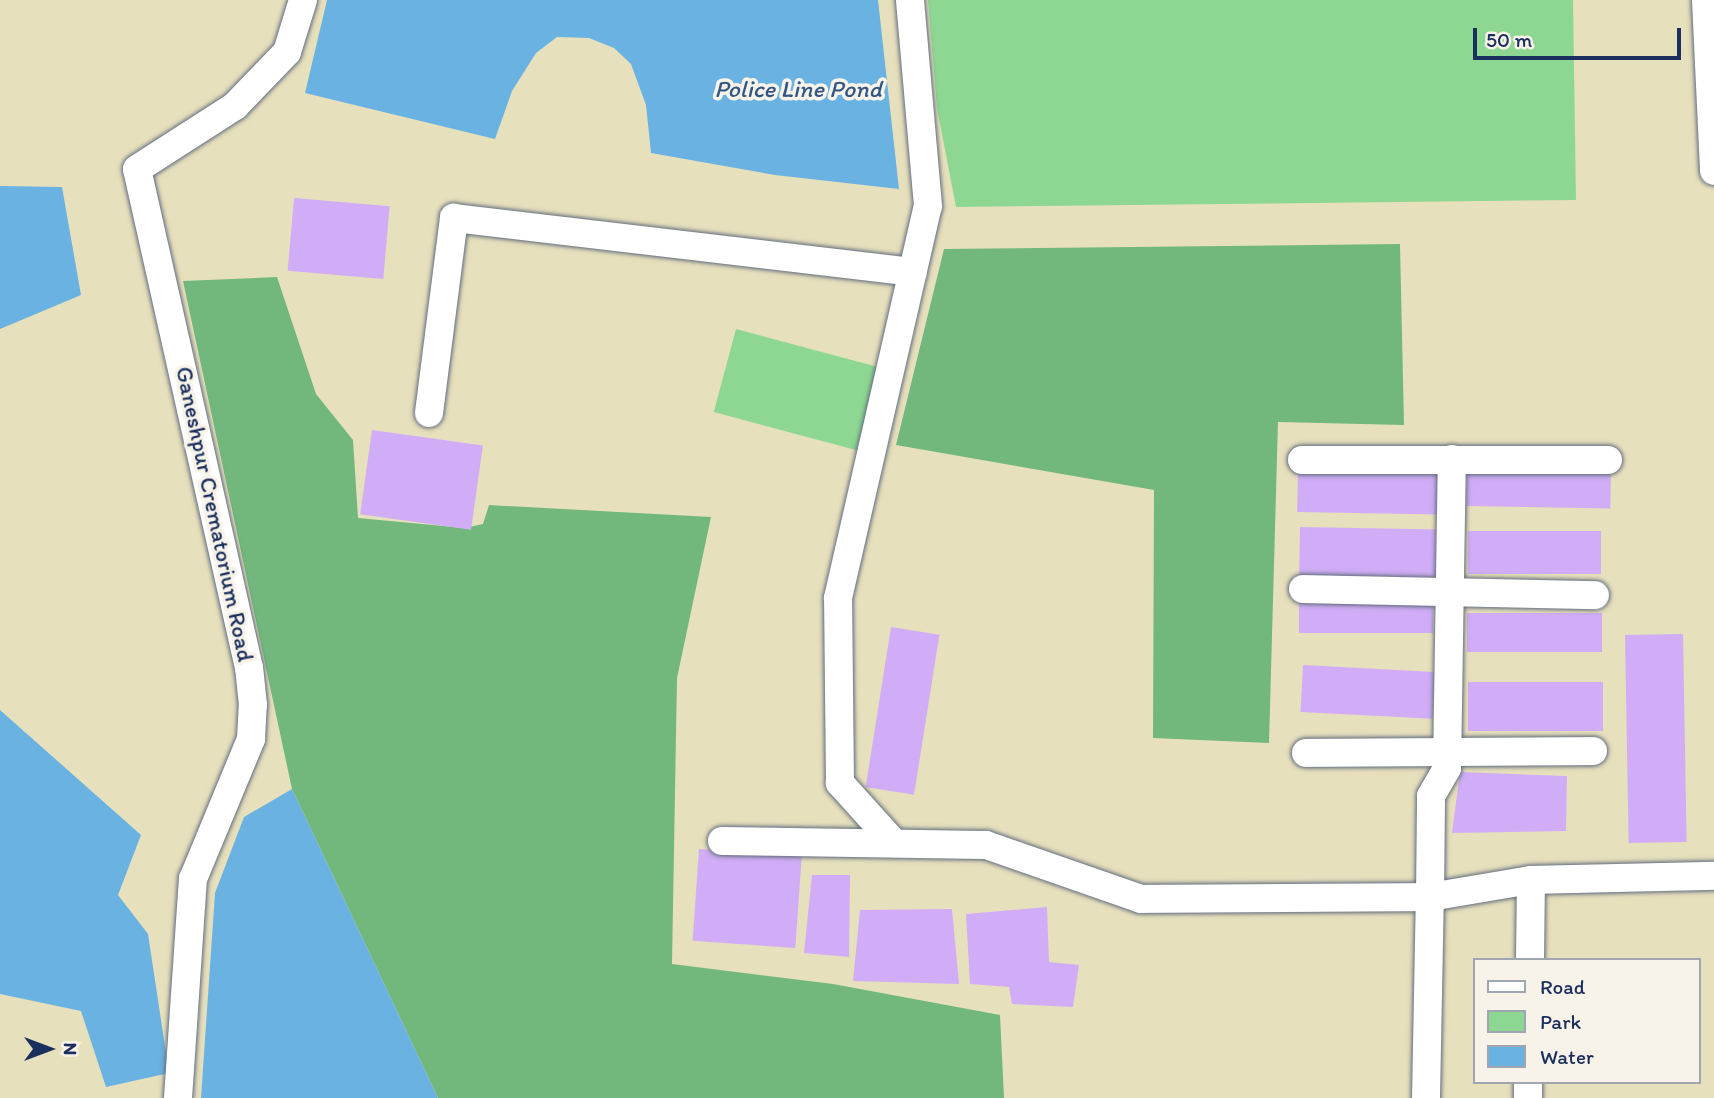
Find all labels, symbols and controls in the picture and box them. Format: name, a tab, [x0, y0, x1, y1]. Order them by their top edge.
scale bar	[1476, 14, 1684, 58]
text: 50 m	[1486, 27, 1532, 52]
water label: Police Line Pond	[715, 75, 881, 103]
street label: Ganeshpur Crematorium Road	[170, 365, 260, 663]
legend	[1472, 958, 1700, 1084]
text: Road	[1540, 974, 1585, 999]
text: Park	[1540, 1009, 1581, 1034]
north arrow	[14, 1014, 84, 1084]
text: N	[59, 1043, 82, 1055]
text: Water	[1540, 1044, 1594, 1069]

